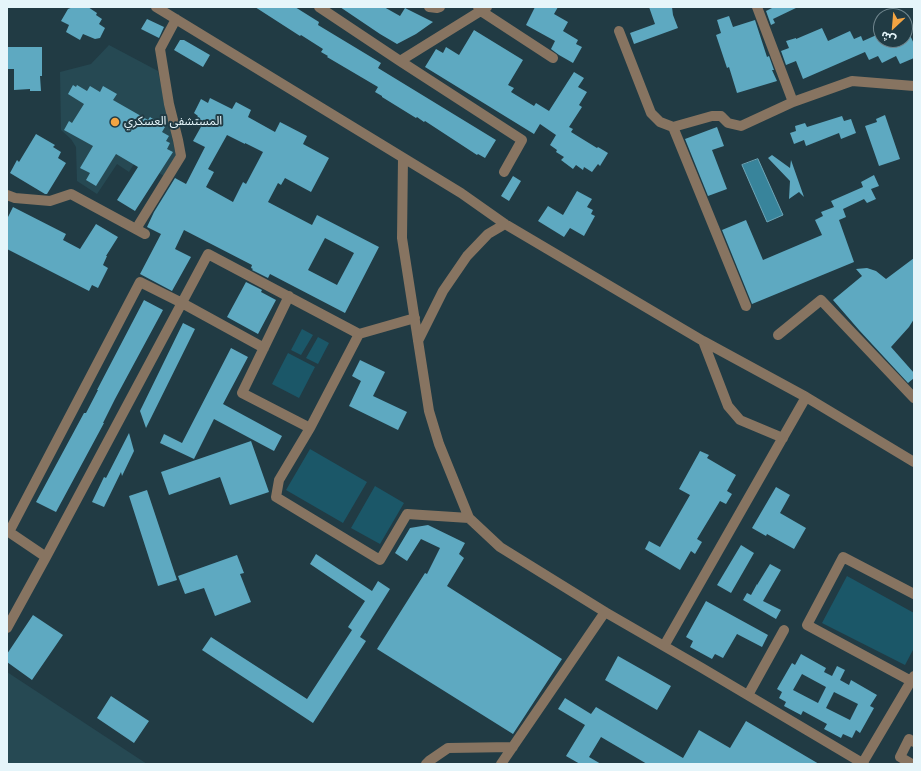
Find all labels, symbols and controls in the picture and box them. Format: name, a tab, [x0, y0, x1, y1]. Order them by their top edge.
north arrow	[873, 8, 913, 48]
text: ش	[878, 27, 898, 48]
place label: المستشفى العسكري	[124, 115, 222, 129]
marker: المستشفى العسكري	[109, 116, 121, 128]

